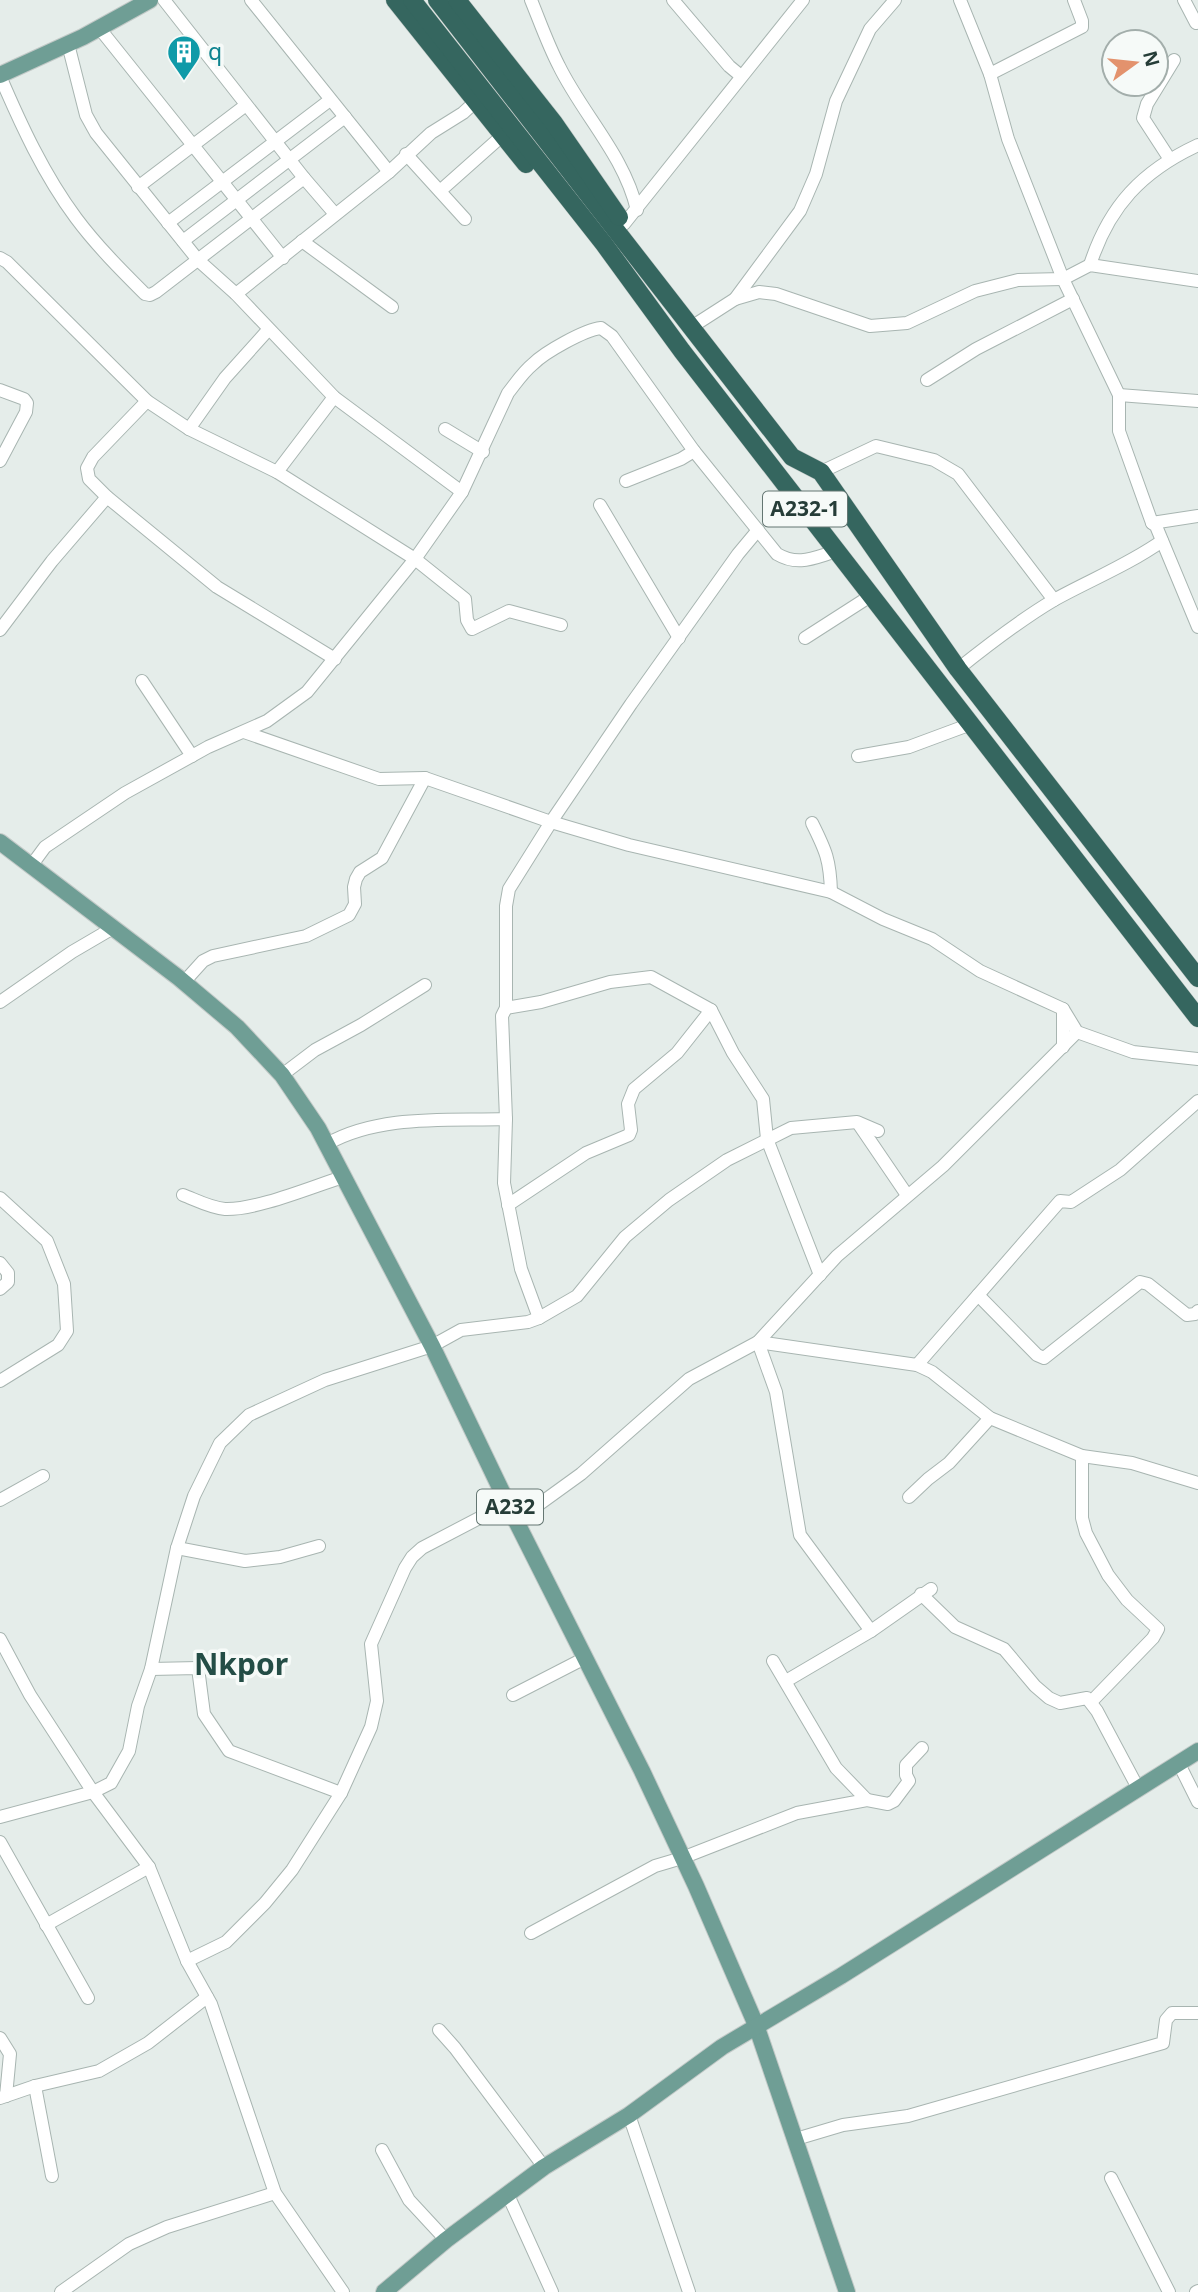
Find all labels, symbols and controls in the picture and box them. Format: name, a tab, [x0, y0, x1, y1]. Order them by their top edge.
north arrow	[1100, 28, 1170, 98]
building icon: q	[165, 33, 203, 82]
place label: q	[208, 35, 222, 67]
text: N	[1137, 48, 1166, 69]
road number: A232-1	[763, 491, 847, 526]
road number: A232	[477, 1490, 543, 1524]
district label: Nkpor	[194, 1643, 289, 1684]

